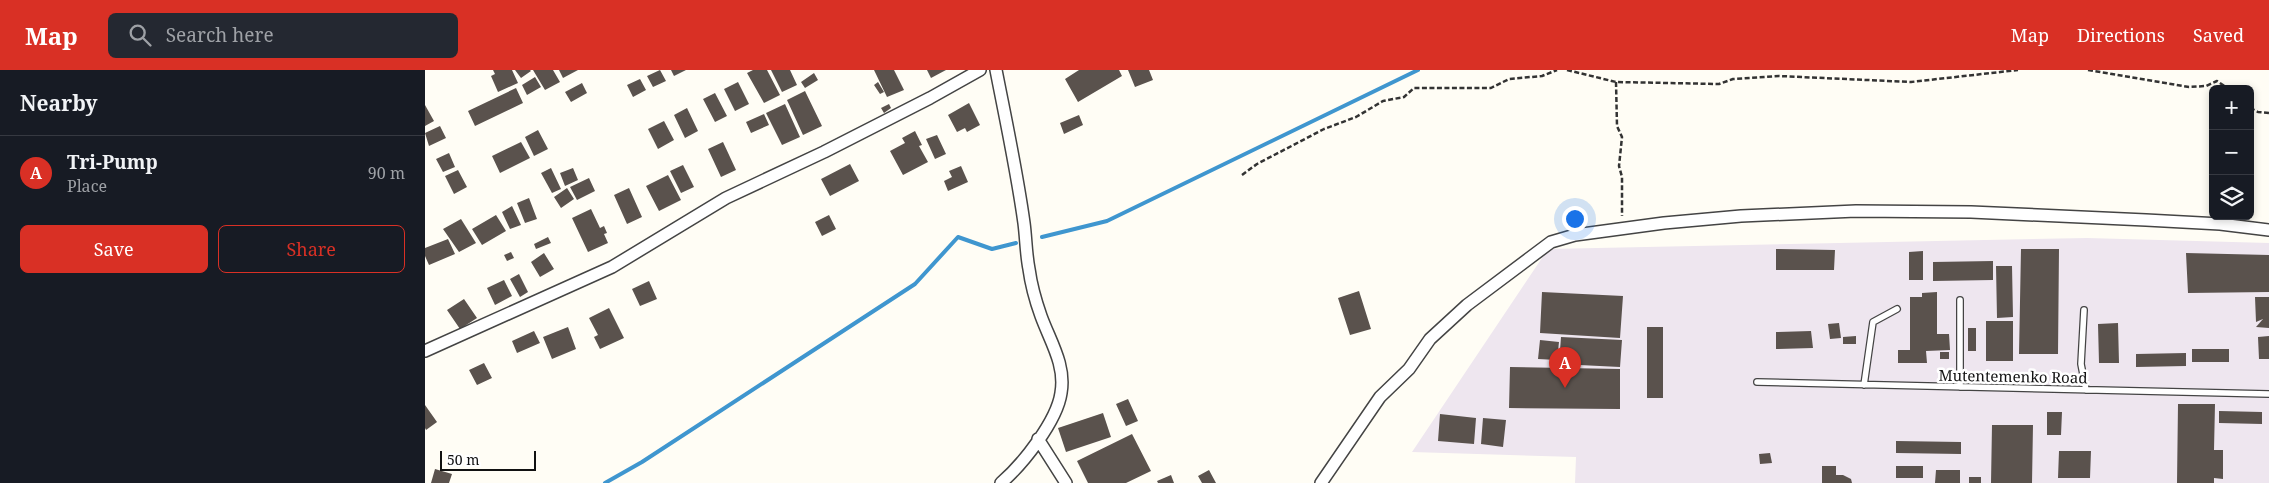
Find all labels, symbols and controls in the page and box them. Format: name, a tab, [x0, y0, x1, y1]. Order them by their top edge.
search box	[108, 13, 458, 58]
text: Map	[25, 19, 78, 52]
icon: search	[126, 21, 154, 49]
text: Search here	[166, 22, 274, 48]
text: Map	[2011, 23, 2049, 47]
text: Directions	[2077, 23, 2165, 47]
text: Saved	[2193, 23, 2244, 47]
map controls	[2209, 85, 2254, 220]
button: +	[2209, 85, 2254, 130]
text: Nearby	[20, 89, 98, 117]
button: −	[2209, 130, 2254, 175]
text: Tri-Pump	[67, 149, 158, 175]
text: A	[30, 162, 42, 184]
text: 90 m	[368, 162, 405, 184]
text: Place	[67, 175, 107, 197]
button: layers	[2209, 175, 2254, 220]
your location	[1562, 206, 1588, 232]
button: Save	[20, 225, 208, 273]
button: Share	[218, 225, 405, 273]
pin: A	[1549, 347, 1581, 388]
street label: Mutentemenko Road	[1938, 365, 2088, 387]
scale bar	[440, 448, 536, 471]
text: 50 m	[447, 450, 480, 469]

